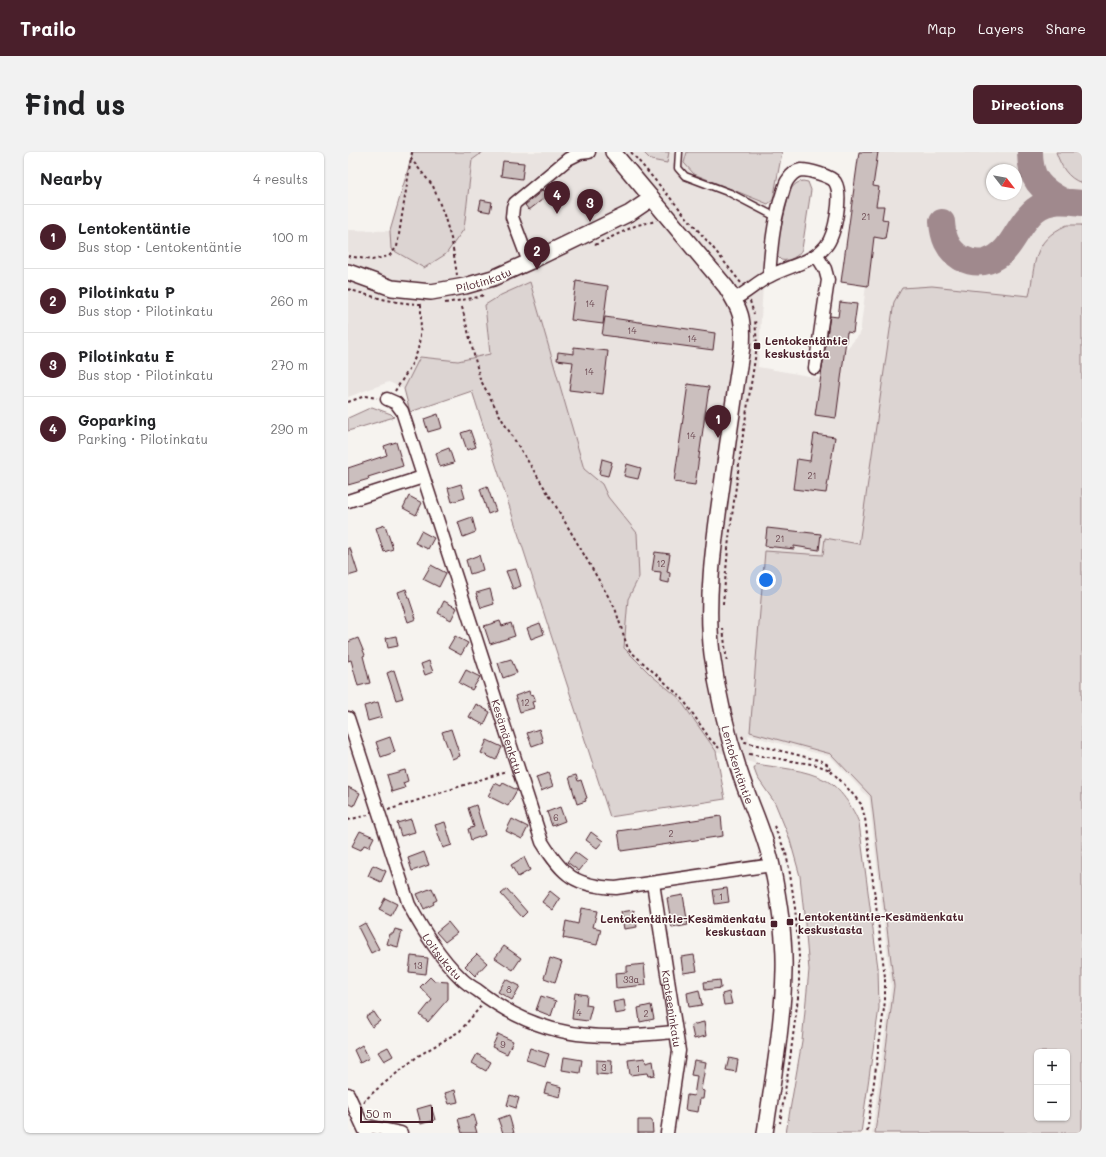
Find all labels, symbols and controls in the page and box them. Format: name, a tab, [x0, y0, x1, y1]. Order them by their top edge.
text: Trailo	[20, 16, 76, 41]
text: Map	[927, 19, 956, 38]
text: Layers	[978, 19, 1024, 38]
text: Share	[1046, 19, 1086, 38]
button: Directions	[973, 85, 1082, 124]
text: Find us	[24, 86, 125, 122]
north arrow	[986, 164, 1022, 200]
text: Nearby	[40, 167, 102, 189]
text: 4 results	[253, 170, 308, 187]
pin: 4	[544, 181, 570, 214]
pin: 3	[577, 189, 603, 222]
house number: 21	[861, 211, 871, 222]
text: Lentokentäntie	[78, 218, 191, 238]
text: 1	[50, 228, 56, 245]
text: 100 m	[272, 228, 308, 245]
pin: 2	[524, 237, 550, 270]
text: Bus stop · Lentokentäntie	[78, 238, 242, 255]
street label: Pilotinkatu	[455, 263, 513, 295]
text: Pilotinkatu P	[78, 282, 175, 302]
text: 2	[49, 292, 57, 309]
text: 260 m	[270, 292, 308, 309]
house number: 14	[585, 298, 595, 309]
text: Bus stop · Pilotinkatu	[78, 302, 213, 319]
house number: 14	[627, 325, 637, 336]
house number: 14	[687, 333, 697, 344]
place label: Lentokentäntie keskustasta	[765, 333, 848, 361]
marker: Lentokentäntie keskustasta	[752, 341, 762, 351]
text: Pilotinkatu E	[78, 346, 174, 366]
text: 3	[49, 356, 57, 373]
text: 270 m	[271, 356, 308, 373]
text: Bus stop · Pilotinkatu	[78, 366, 213, 383]
house number: 14	[584, 366, 594, 377]
pin: 1	[705, 405, 731, 438]
text: Goparking	[78, 410, 156, 430]
text: 4	[49, 420, 57, 437]
text: 290 m	[271, 420, 308, 437]
text: Parking · Pilotinkatu	[78, 430, 208, 447]
house number: 14	[686, 430, 696, 441]
house number: 21	[807, 470, 817, 481]
house number: 21	[775, 533, 785, 544]
house number: 12	[656, 558, 666, 569]
your location	[756, 570, 776, 590]
street label: Kesämäenkatu	[489, 697, 527, 776]
house number: 12	[520, 697, 530, 708]
street label: Lentokentäntie	[719, 724, 758, 806]
house number: 6	[553, 812, 559, 823]
house number: 2	[668, 828, 674, 839]
house number: 1	[719, 891, 723, 902]
place label: Lentokentäntie-Kesämäenkatu keskustasta	[798, 909, 964, 937]
place label: Lentokentäntie-Kesämäenkatu keskustaan	[600, 911, 766, 939]
marker: Lentokentäntie-Kesämäenkatu keskustasta	[785, 917, 795, 927]
marker: Lentokentäntie-Kesämäenkatu keskustaan	[769, 919, 779, 929]
street label: Loitsukatu	[420, 930, 466, 983]
house number: 13	[413, 960, 423, 971]
street label: Kapteeninkatu	[659, 969, 686, 1048]
house number: 33a	[623, 974, 639, 985]
house number: 8	[506, 984, 512, 995]
house number: 4	[576, 1007, 582, 1018]
house number: 2	[643, 1008, 649, 1019]
house number: 9	[500, 1039, 506, 1050]
map controls	[1034, 1049, 1070, 1121]
button: +	[1034, 1049, 1070, 1085]
house number: 3	[601, 1062, 607, 1073]
house number: 1	[636, 1063, 640, 1074]
button: −	[1034, 1085, 1070, 1121]
scale bar	[360, 1105, 433, 1124]
text: 50 m	[366, 1106, 392, 1121]

